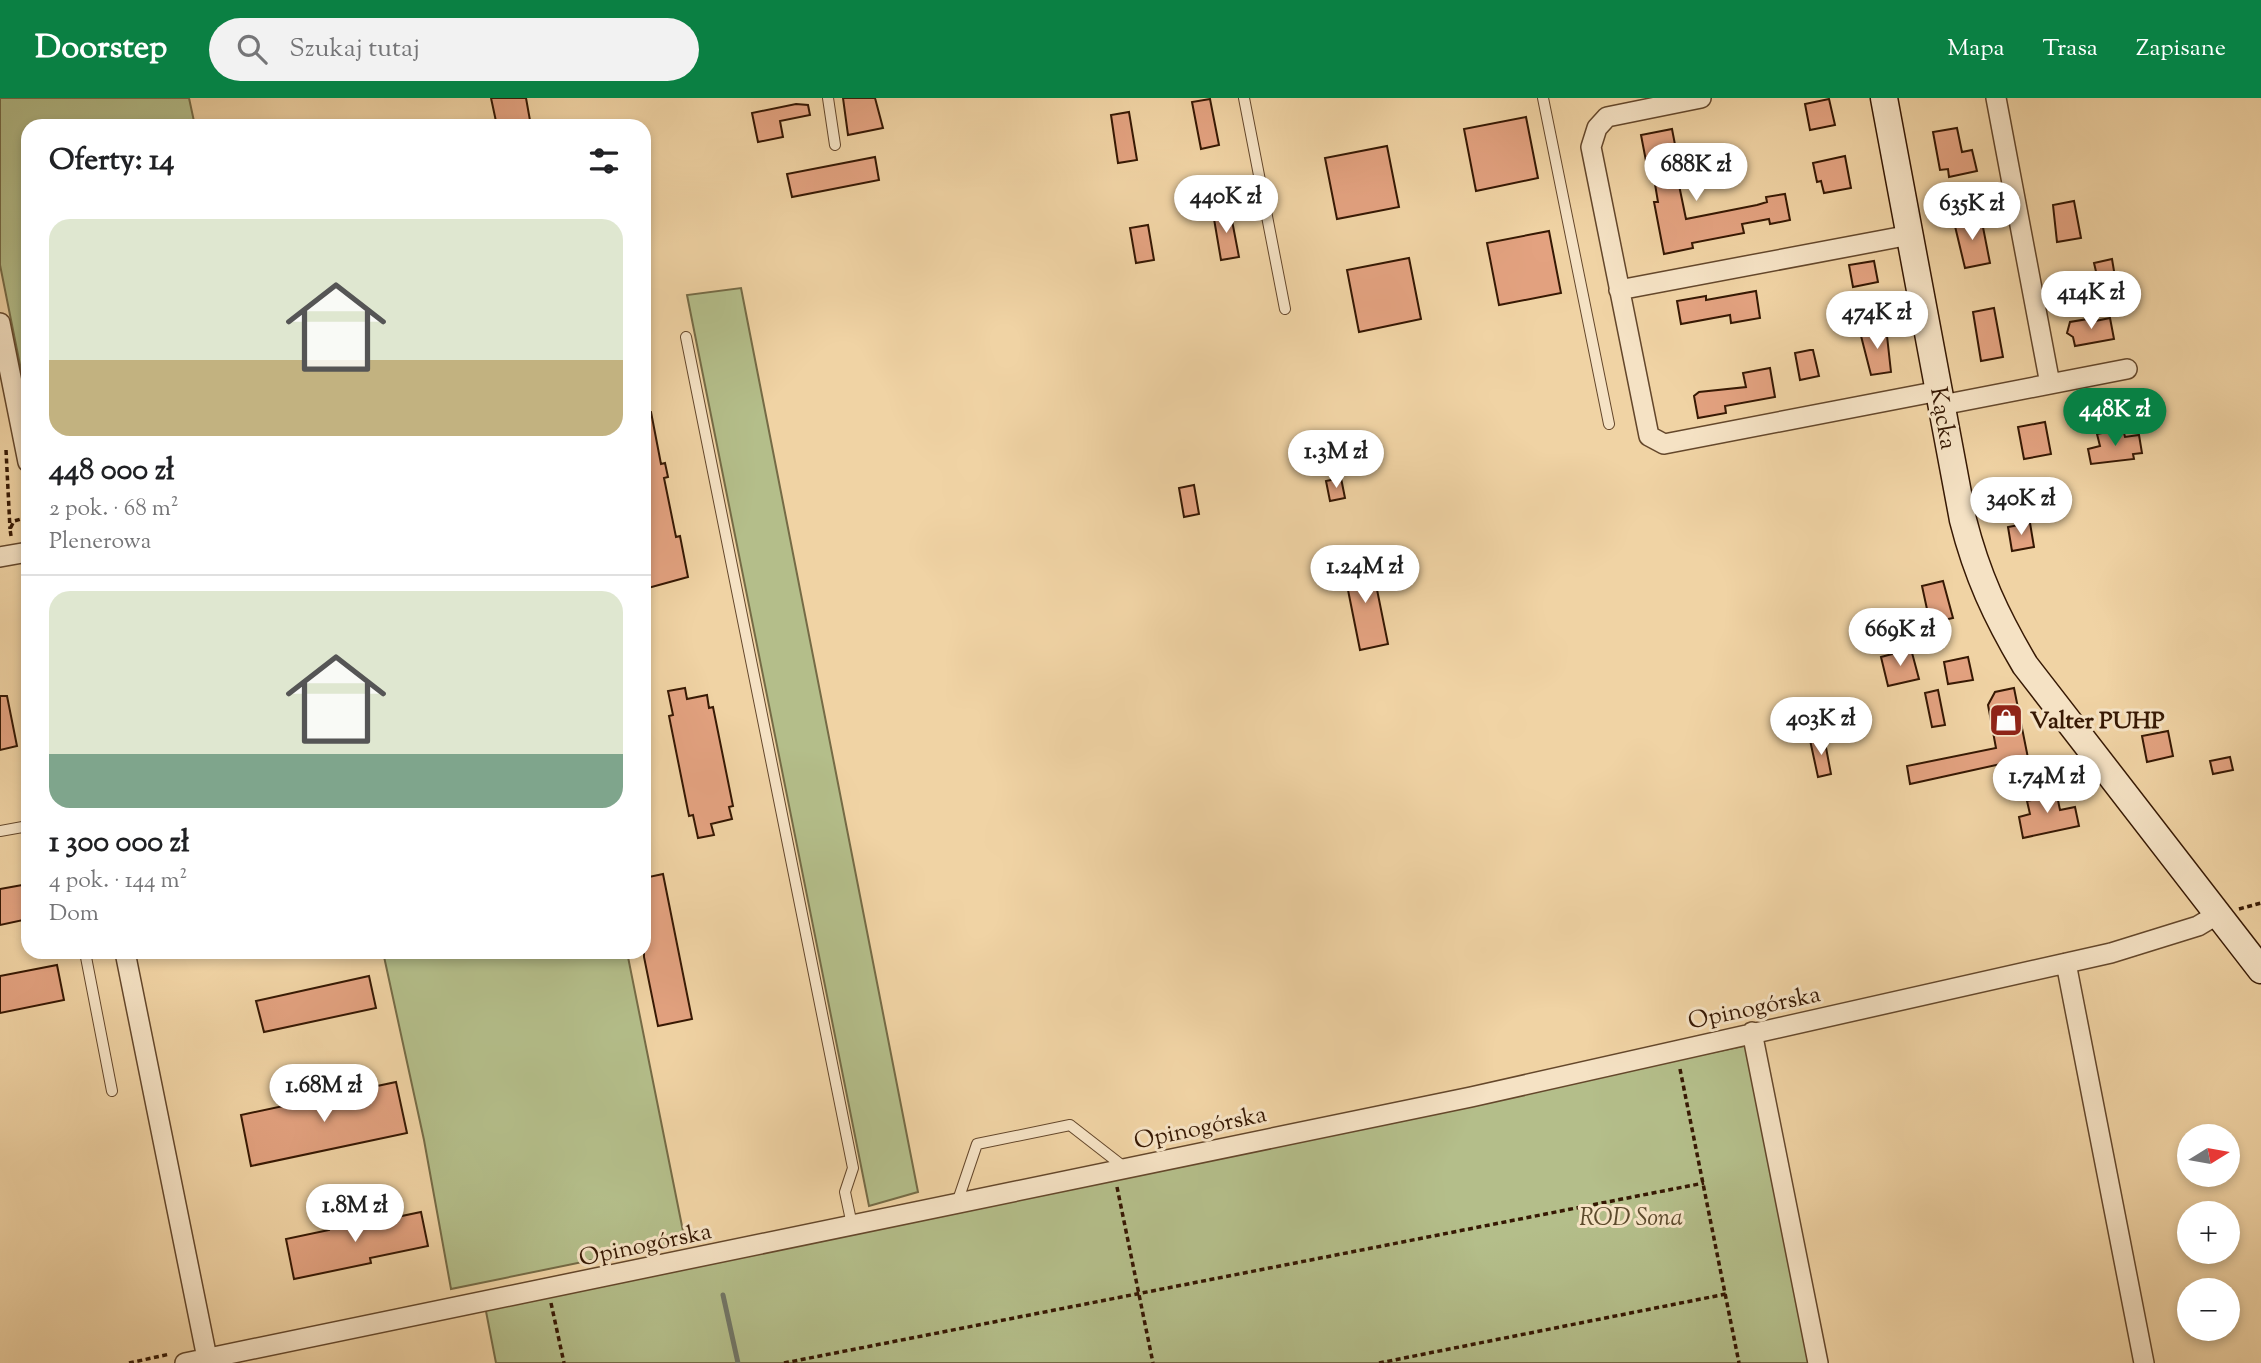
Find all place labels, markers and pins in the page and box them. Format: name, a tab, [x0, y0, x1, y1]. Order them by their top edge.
pin: 688K zł	[1631, 144, 1761, 203]
pin: 440K zł	[1161, 176, 1291, 235]
pin: 635K zł	[1907, 183, 2037, 242]
pin: 414K zł	[2026, 272, 2156, 331]
pin: 474K zł	[1812, 292, 1942, 351]
pin: 448K zł	[2050, 388, 2180, 448]
pin: 1.3M zł	[1271, 430, 1401, 490]
pin: 340K zł	[1956, 478, 2086, 537]
pin: 1.24M zł	[1293, 546, 1437, 605]
pin: 669K zł	[1835, 608, 1965, 668]
pin: 403K zł	[1756, 698, 1886, 757]
shop icon: Valter PUHP	[1987, 701, 2025, 739]
place label: Valter PUHP	[2030, 705, 2165, 739]
pin: 1.74M zł	[1975, 756, 2119, 815]
pin: 1.68M zł	[252, 1065, 396, 1124]
pin: 1.8M zł	[290, 1184, 420, 1244]

